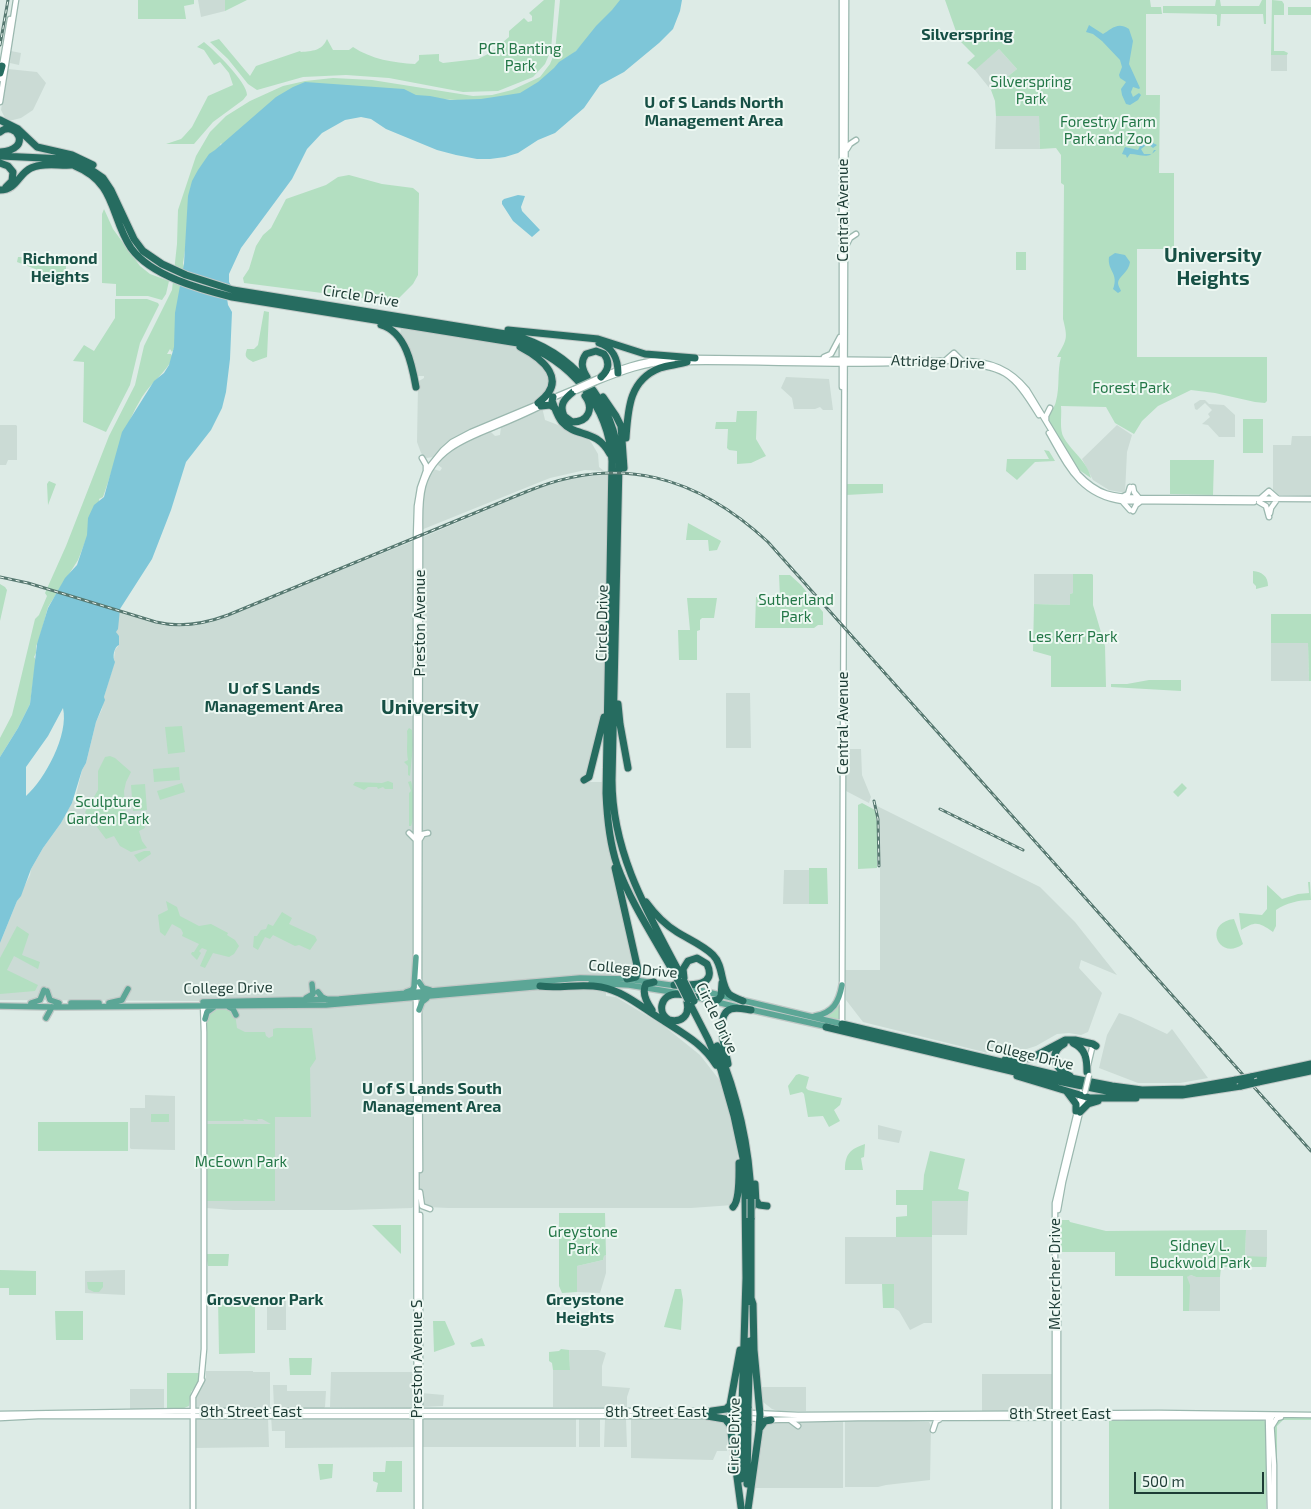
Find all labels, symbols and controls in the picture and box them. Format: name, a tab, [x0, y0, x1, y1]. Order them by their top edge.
district label: Silverspring	[921, 25, 1013, 45]
park label: PCR Banting Park	[479, 40, 561, 75]
park label: Silverspring Park	[990, 73, 1072, 108]
district label: U of S Lands North Management Area	[644, 93, 784, 131]
park label: Forestry Farm Park and Zoo	[1060, 113, 1156, 148]
street label: Central Avenue	[834, 158, 852, 262]
district label: University Heights	[1164, 243, 1262, 290]
district label: Richmond Heights	[22, 249, 98, 287]
street label: Circle Drive	[322, 281, 400, 311]
street label: Attridge Drive	[891, 351, 985, 373]
park label: Forest Park	[1092, 379, 1170, 397]
street label: Preston Avenue	[411, 570, 429, 676]
street label: Circle Drive	[592, 584, 612, 662]
park label: Sutherland Park	[758, 591, 834, 626]
park label: Les Kerr Park	[1028, 628, 1118, 646]
street label: Central Avenue	[834, 671, 852, 775]
district label: U of S Lands Management Area	[205, 679, 343, 717]
district label: University	[381, 695, 479, 719]
park label: Sculpture Garden Park	[67, 793, 149, 828]
street label: College Drive	[588, 956, 678, 982]
street label: College Drive	[183, 978, 273, 998]
street label: Circle Drive	[692, 980, 742, 1056]
street label: College Drive	[984, 1036, 1076, 1074]
district label: U of S Lands South Management Area	[362, 1079, 502, 1117]
park label: McEown Park	[195, 1153, 287, 1171]
street label: McKercher Drive	[1046, 1218, 1064, 1330]
park label: Greystone Park	[548, 1223, 618, 1258]
park label: Sidney L. Buckwold Park	[1150, 1237, 1250, 1272]
district label: Grosvenor Park	[207, 1290, 323, 1310]
district label: Greystone Heights	[546, 1290, 624, 1328]
street label: Preston Avenue S	[408, 1300, 426, 1418]
street label: Circle Drive	[724, 1397, 744, 1475]
street label: 8th Street East	[200, 1403, 302, 1421]
street label: 8th Street East	[605, 1403, 707, 1421]
street label: 8th Street East	[1009, 1405, 1111, 1423]
scale bar	[1136, 1462, 1266, 1494]
text: 500 m	[1142, 1472, 1185, 1490]

